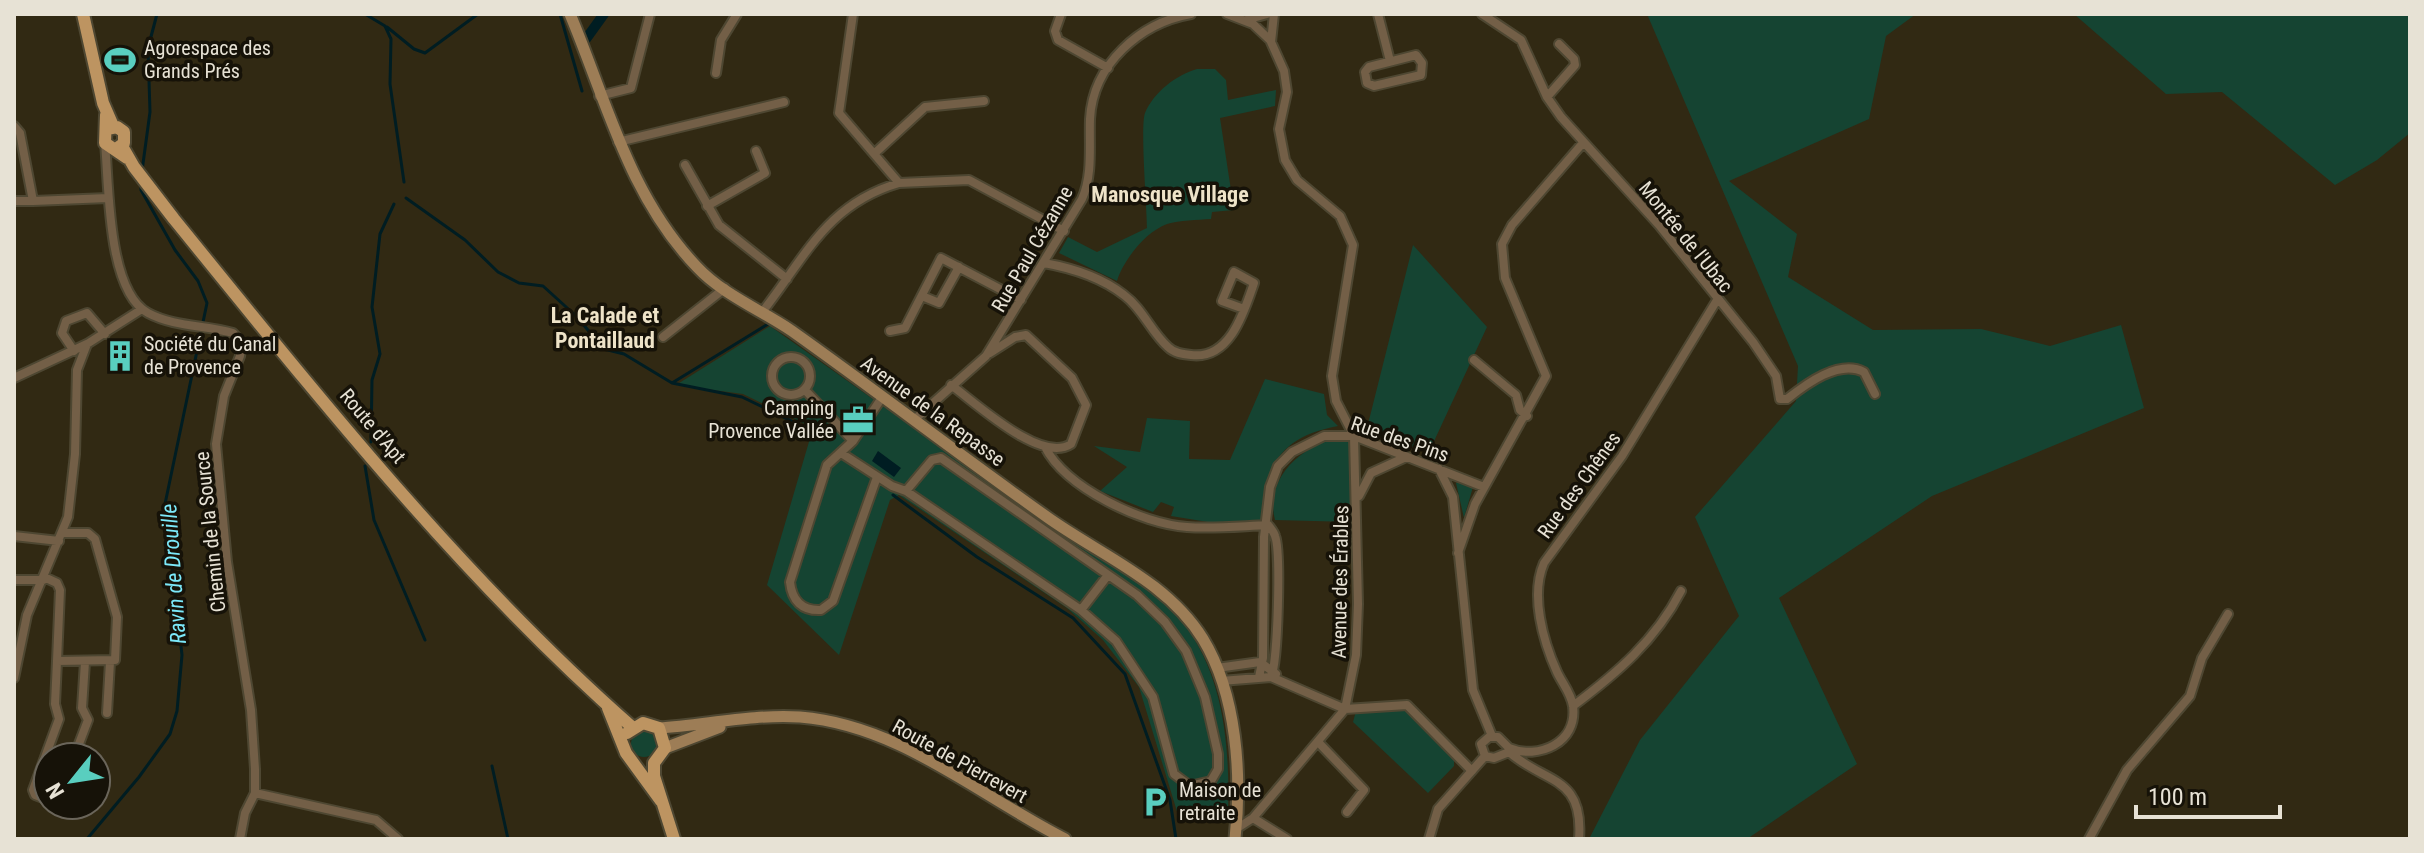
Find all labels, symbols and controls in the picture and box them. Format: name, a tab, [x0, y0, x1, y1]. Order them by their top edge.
place label: Agorespace des Grands Prés	[144, 36, 271, 83]
sports icon: Agorespace des Grands Prés	[103, 43, 137, 77]
street label: Montée de l'Ubac	[1634, 177, 1738, 297]
street label: Rue Paul Cézanne	[986, 182, 1078, 316]
district label: Manosque Village	[1091, 182, 1249, 207]
district label: La Calade et Pontaillaud	[551, 303, 660, 353]
place label: Société du Canal de Provence	[144, 332, 276, 379]
building icon: Société du Canal de Provence	[103, 339, 137, 373]
street label: Avenue de la Repasse	[856, 351, 1010, 471]
street label: Route d'Apt	[335, 384, 411, 468]
place label: Camping Provence Vallée	[708, 396, 834, 443]
office icon: Camping Provence Vallée	[841, 403, 875, 437]
street label: Rue des Pins	[1348, 411, 1452, 467]
street label: Rue des Chênes	[1532, 427, 1626, 543]
street label: Chemin de la Source	[190, 450, 230, 614]
water label: Ravin de Drouille	[156, 503, 191, 645]
street label: Avenue des Érables	[1327, 505, 1353, 659]
street label: Route de Pierrevert	[888, 714, 1032, 808]
north arrow	[32, 741, 112, 821]
scale bar	[2136, 769, 2280, 819]
place label: Maison de retraite	[1179, 778, 1261, 825]
text: N	[41, 779, 69, 803]
text: 100 m	[2148, 783, 2207, 811]
parking icon: Maison de retraite	[1138, 785, 1172, 819]

